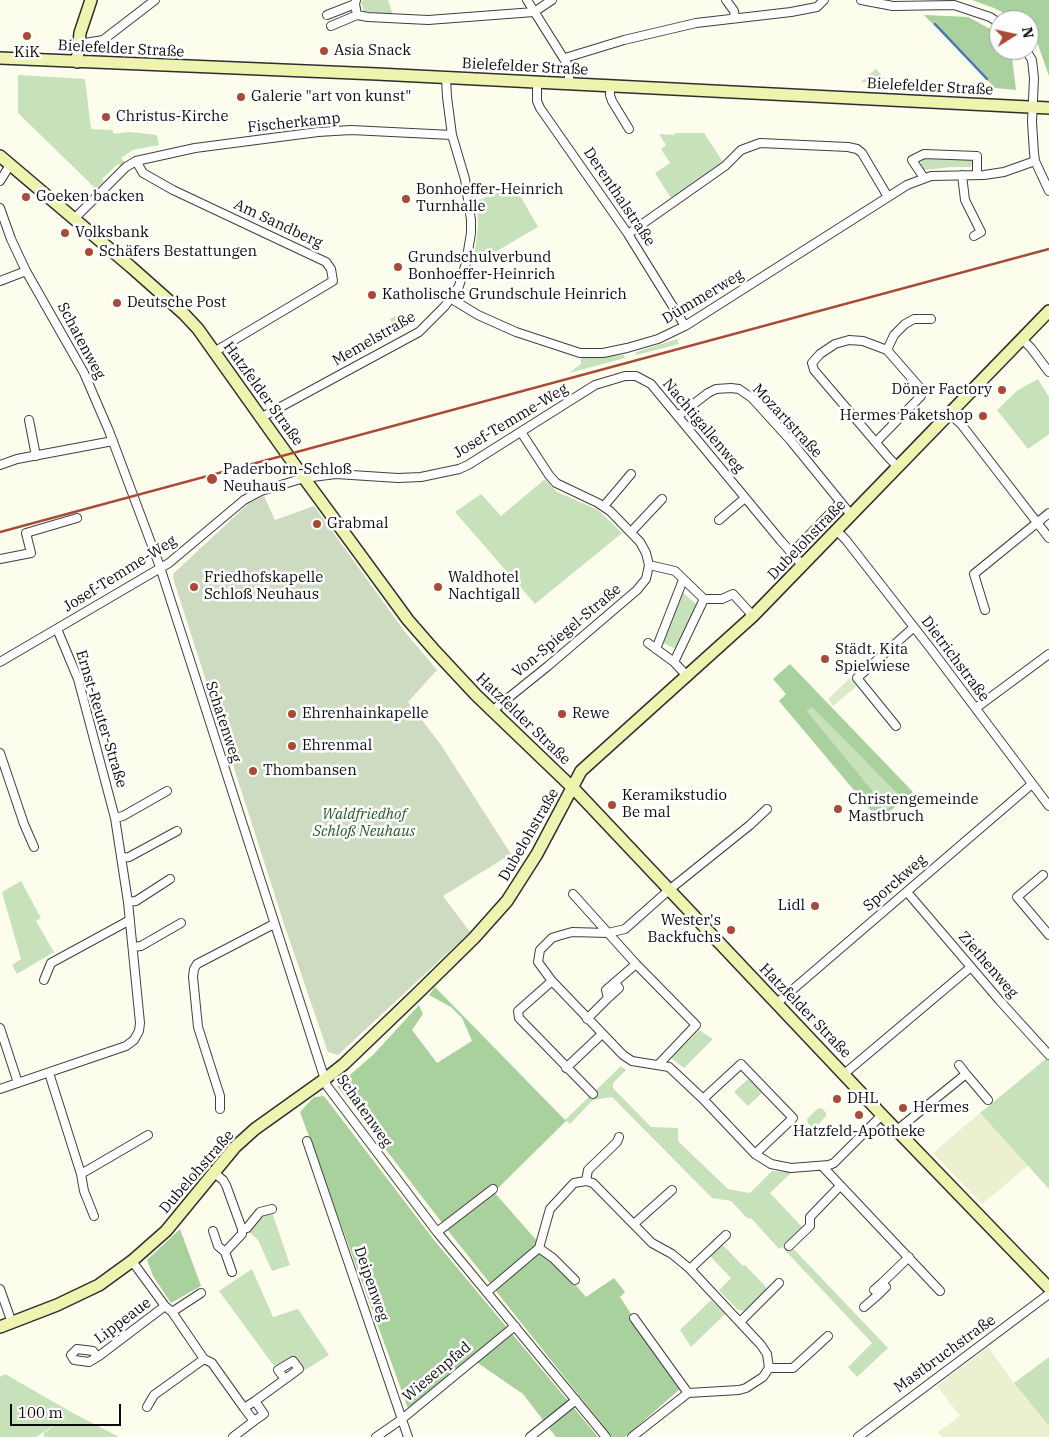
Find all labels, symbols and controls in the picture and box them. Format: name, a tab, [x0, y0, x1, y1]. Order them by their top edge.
north arrow	[989, 10, 1039, 60]
text: N	[1018, 26, 1038, 40]
marker: KiK	[21, 30, 33, 42]
street label: Bielefelder Straße	[57, 37, 185, 61]
place label: Asia Snack	[334, 42, 411, 60]
place label: KiK	[14, 44, 40, 62]
marker: Asia Snack	[318, 45, 330, 57]
street label: Bielefelder Straße	[461, 55, 589, 79]
street label: Bielefelder Straße	[866, 75, 994, 99]
place label: Galerie "art von kunst"	[251, 88, 411, 106]
marker: Galerie "art von kunst"	[235, 91, 247, 103]
place label: Christus-Kirche	[116, 108, 228, 126]
street label: Fischerkamp	[247, 109, 341, 137]
marker: Christus-Kirche	[100, 111, 112, 123]
street label: Derenthalstraße	[579, 144, 659, 250]
place label: Bonhoeffer-Heinrich Turnhalle	[416, 181, 563, 216]
place label: Goeken backen	[36, 188, 144, 206]
marker: Goeken backen	[20, 191, 32, 203]
marker: Bonhoeffer-Heinrich Turnhalle	[400, 193, 412, 205]
street label: Am Sandberg	[231, 196, 325, 252]
place label: Volksbank	[75, 224, 149, 242]
marker: Volksbank	[59, 227, 71, 239]
place label: Schäfers Bestattungen	[99, 243, 257, 261]
marker: Schäfers Bestattungen	[83, 246, 95, 258]
place label: Grundschulverbund Bonhoeffer-Heinrich	[408, 249, 555, 284]
marker: Grundschulverbund Bonhoeffer-Heinrich	[392, 261, 404, 273]
street label: Dümmerweg	[659, 266, 747, 328]
place label: Katholische Grundschule Heinrich	[382, 286, 627, 304]
marker: Katholische Grundschule Heinrich	[366, 289, 378, 301]
place label: Deutsche Post	[127, 294, 226, 312]
marker: Deutsche Post	[111, 297, 123, 309]
street label: Schatenweg	[53, 299, 109, 383]
street label: Memelstraße	[329, 308, 419, 370]
street label: Hatzfelder Straße	[219, 338, 307, 450]
street label: Nachtigallenweg	[658, 375, 748, 477]
street label: Josef-Temme-Weg	[451, 380, 571, 462]
street label: Mozartstraße	[748, 380, 826, 462]
place label: Döner Factory	[892, 381, 992, 399]
marker: Döner Factory	[996, 384, 1008, 396]
place label: Hermes Paketshop	[840, 407, 973, 425]
marker: Hermes Paketshop	[977, 410, 989, 422]
place label: Paderborn-Schloß Neuhaus	[223, 461, 352, 496]
marker: Paderborn-Schloß Neuhaus	[205, 472, 219, 486]
street label: Dubelohstraße	[764, 496, 850, 584]
place label: Grabmal	[327, 515, 388, 533]
marker: Grabmal	[311, 518, 323, 530]
street label: Josef-Temme-Weg	[60, 532, 180, 616]
place label: Friedhofskapelle Schloß Neuhaus	[204, 569, 323, 604]
place label: Waldhotel Nachtigall	[448, 569, 520, 604]
street label: Von-Spiegel-Straße	[509, 580, 625, 682]
marker: Friedhofskapelle Schloß Neuhaus	[188, 581, 200, 593]
marker: Waldhotel Nachtigall	[432, 581, 444, 593]
street label: Dietrichstraße	[917, 613, 993, 705]
place label: Städt. Kita Spielwiese	[835, 641, 910, 676]
street label: Ernst-Reuter-Straße	[71, 648, 131, 790]
marker: Städt. Kita Spielwiese	[819, 653, 831, 665]
street label: Hatzfelder Straße	[472, 669, 574, 769]
street label: Schatenweg	[201, 679, 245, 765]
place label: Ehrenhainkapelle	[302, 705, 428, 723]
place label: Rewe	[572, 705, 609, 723]
marker: Ehrenhainkapelle	[286, 708, 298, 720]
marker: Rewe	[556, 708, 568, 720]
place label: Ehrenmal	[302, 737, 372, 755]
marker: Ehrenmal	[286, 740, 298, 752]
place label: Thombansen	[263, 762, 357, 780]
marker: Thombansen	[247, 765, 259, 777]
street label: Dubelohstraße	[495, 785, 563, 885]
place label: Keramikstudio Be mal	[622, 787, 727, 822]
place label: Christengemeinde Mastbruch	[848, 791, 979, 826]
marker: Keramikstudio Be mal	[606, 799, 618, 811]
marker: Christengemeinde Mastbruch	[832, 803, 844, 815]
park label: Waldfriedhof Schloß Neuhaus	[313, 806, 415, 841]
street label: Sporckweg	[860, 851, 930, 915]
place label: Lidl	[778, 897, 805, 915]
marker: Lidl	[809, 900, 821, 912]
place label: Wester's Backfuchs	[647, 912, 721, 947]
marker: Wester's Backfuchs	[725, 924, 737, 936]
street label: Ziethenweg	[954, 928, 1022, 1002]
street label: Hatzfelder Straße	[755, 960, 855, 1062]
street label: Schatenweg	[332, 1071, 396, 1151]
place label: DHL	[847, 1090, 878, 1108]
marker: DHL	[831, 1093, 843, 1105]
place label: Hermes	[913, 1099, 969, 1117]
marker: Hermes	[897, 1102, 909, 1114]
marker: Hatzfeld-Apotheke	[853, 1109, 865, 1121]
place label: Hatzfeld-Apotheke	[793, 1123, 925, 1141]
street label: Dubelohstraße	[156, 1127, 238, 1217]
street label: Deipenweg	[350, 1244, 392, 1324]
street label: Lippeaue	[91, 1294, 155, 1348]
street label: Mastbruchstraße	[891, 1311, 999, 1397]
street label: Wiesenpfad	[399, 1338, 475, 1406]
scale bar	[12, 1394, 124, 1426]
text: 100 m	[18, 1403, 63, 1422]

